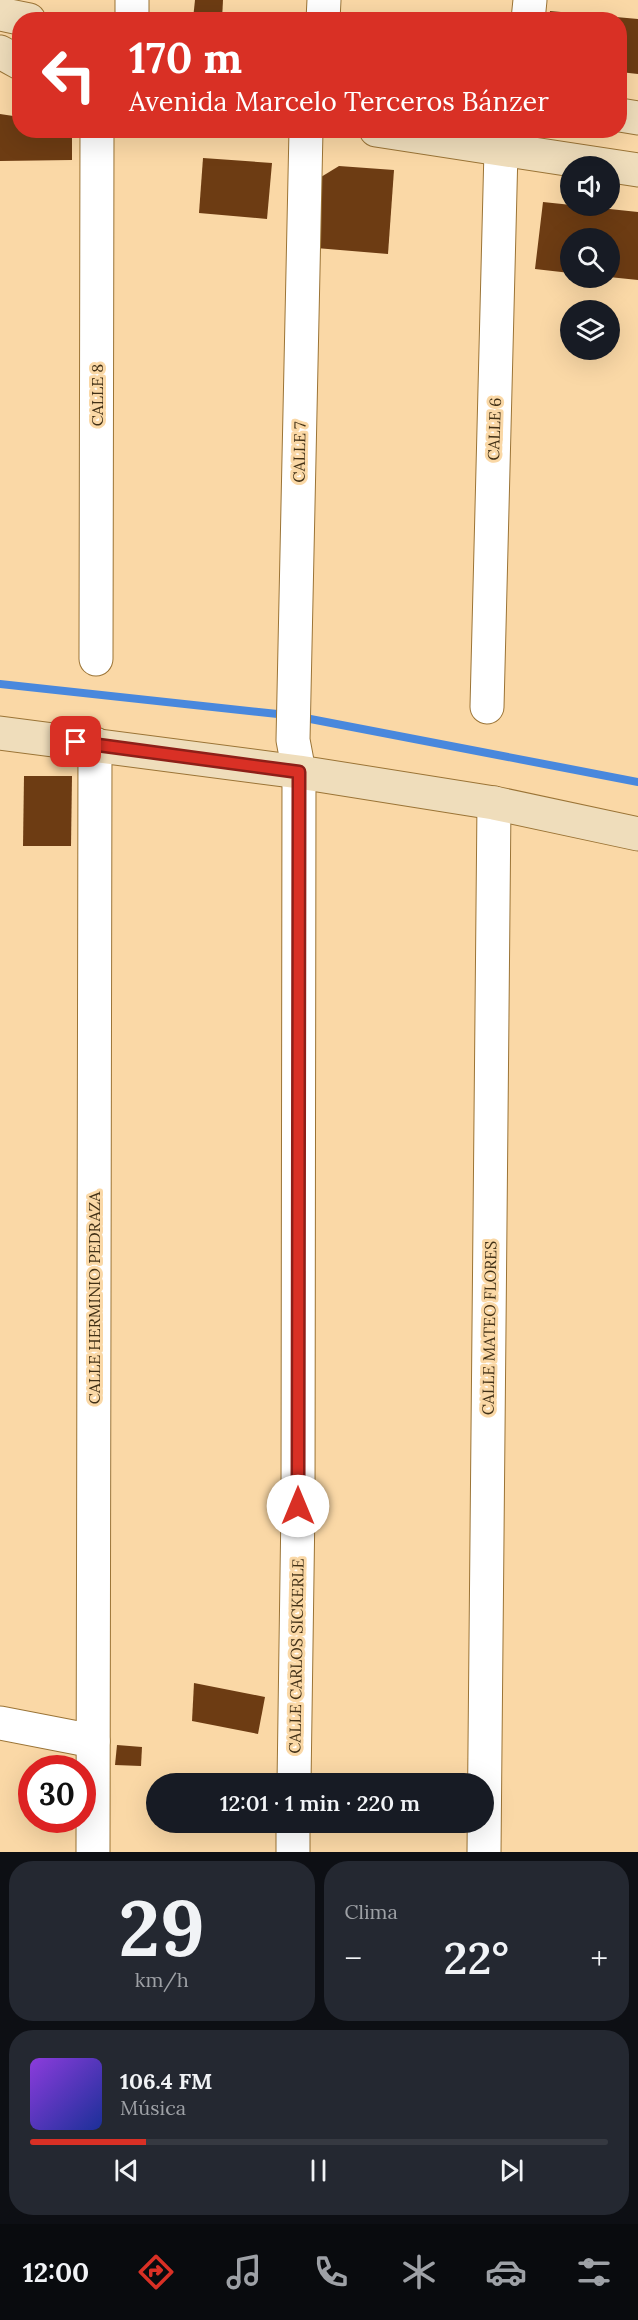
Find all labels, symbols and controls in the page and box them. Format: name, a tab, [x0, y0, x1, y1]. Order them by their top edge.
text: 170 m	[129, 31, 242, 85]
icon: left	[30, 36, 108, 114]
text: Avenida Marcelo Terceros Bánzer	[129, 84, 549, 118]
map controls	[560, 156, 620, 360]
button: sound	[560, 156, 620, 216]
button: search	[560, 228, 620, 288]
button: layers	[560, 300, 620, 360]
street label: CALLE 8	[87, 364, 107, 426]
street label: CALLE 6	[483, 397, 505, 461]
street label: CALLE 7	[288, 421, 310, 483]
pin	[50, 716, 101, 767]
icon: arrive	[59, 725, 92, 758]
street label: CALLE HERMINIO PEDRAZA	[84, 1191, 104, 1404]
street label: CALLE MATEO FLORES	[477, 1241, 501, 1415]
position arrow	[266, 1474, 330, 1538]
street label: CALLE CARLOS SICKERLE	[284, 1558, 308, 1754]
speed limit sign: 30	[18, 1755, 96, 1833]
text: 12:01 · 1 min · 220 m	[220, 1789, 420, 1817]
text: 29	[118, 1878, 205, 1977]
text: Clima	[345, 1899, 398, 1924]
text: 22°	[443, 1929, 509, 1986]
text: −	[345, 1937, 362, 1979]
text: +	[591, 1937, 608, 1979]
text: km/h	[135, 1967, 189, 1992]
text: 106.4 FM	[120, 2067, 212, 2095]
text: Música	[120, 2095, 186, 2120]
icon: previous	[110, 2154, 143, 2187]
icon: pause	[302, 2154, 335, 2187]
icon: next	[495, 2154, 528, 2187]
icon: directions	[135, 2251, 177, 2293]
icon: music	[223, 2251, 265, 2293]
icon: phone	[310, 2251, 352, 2293]
icon: climate	[398, 2251, 440, 2293]
icon: car	[485, 2251, 527, 2293]
icon: filters	[573, 2251, 615, 2293]
text: 12:00	[23, 2255, 89, 2289]

